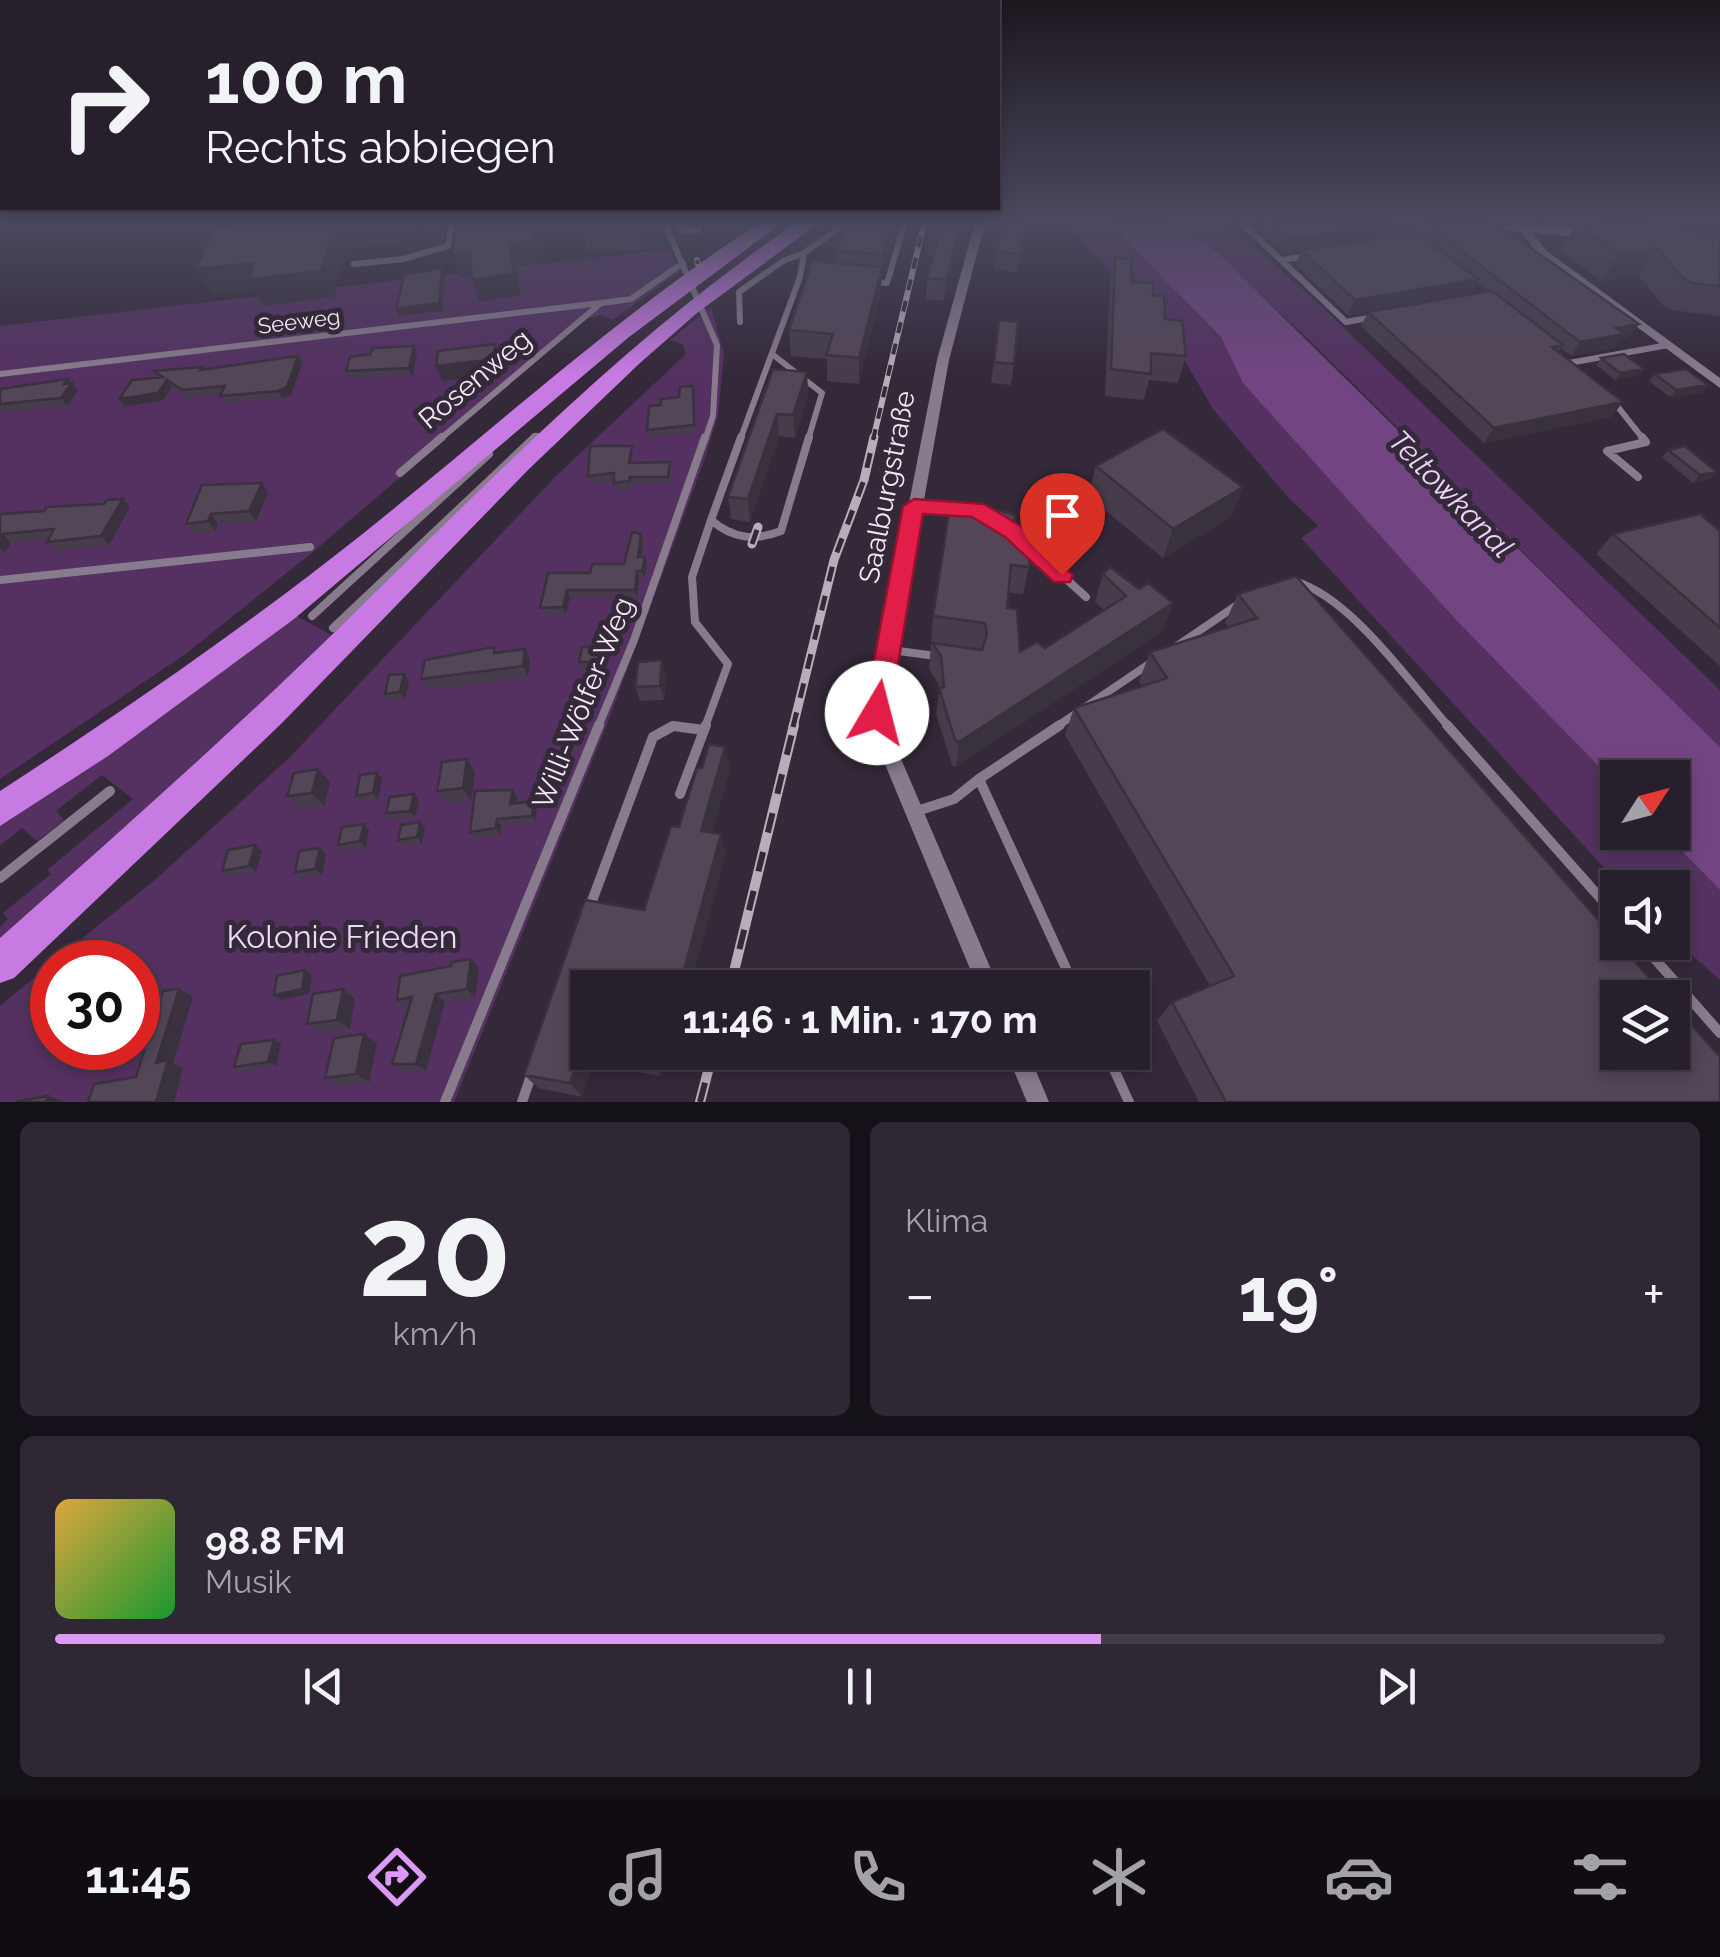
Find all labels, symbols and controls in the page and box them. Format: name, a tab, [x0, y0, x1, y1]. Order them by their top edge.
text: 100 m	[205, 37, 408, 119]
icon: right	[40, 40, 170, 170]
text: Rechts abbiegen	[205, 121, 556, 174]
street label: Seeweg	[256, 303, 342, 339]
street label: Rosenweg	[412, 323, 538, 435]
street label: Saalburgstraße	[852, 388, 922, 586]
water label: Teltowkanal	[1382, 423, 1520, 565]
pin	[1020, 473, 1105, 576]
icon: arrive	[1035, 488, 1090, 543]
street label: Willi-Wölfer-Weg	[526, 592, 640, 814]
position arrow	[825, 661, 929, 765]
north arrow	[1600, 760, 1690, 850]
map controls	[1600, 760, 1690, 1070]
button: sound	[1600, 870, 1690, 960]
park label: Kolonie Frieden	[227, 918, 457, 955]
speed limit sign: 30	[30, 940, 160, 1070]
button: layers	[1600, 980, 1690, 1070]
text: 11:46 · 1 Min. · 170 m	[682, 997, 1038, 1042]
text: 20	[358, 1174, 512, 1326]
text: Klima	[905, 1202, 988, 1239]
text: 19°	[1238, 1250, 1339, 1339]
text: −	[905, 1262, 935, 1327]
text: +	[1642, 1262, 1665, 1327]
text: km/h	[393, 1315, 477, 1352]
text: 98.8 FM	[205, 1518, 346, 1563]
text: Musik	[205, 1563, 291, 1600]
icon: previous	[296, 1659, 351, 1714]
icon: pause	[832, 1659, 887, 1714]
icon: next	[1369, 1659, 1424, 1714]
icon: directions	[362, 1842, 432, 1912]
icon: music	[603, 1842, 673, 1912]
icon: phone	[843, 1842, 913, 1912]
icon: climate	[1084, 1842, 1154, 1912]
icon: car	[1324, 1842, 1394, 1912]
icon: filters	[1565, 1842, 1635, 1912]
text: 11:45	[85, 1851, 191, 1904]

